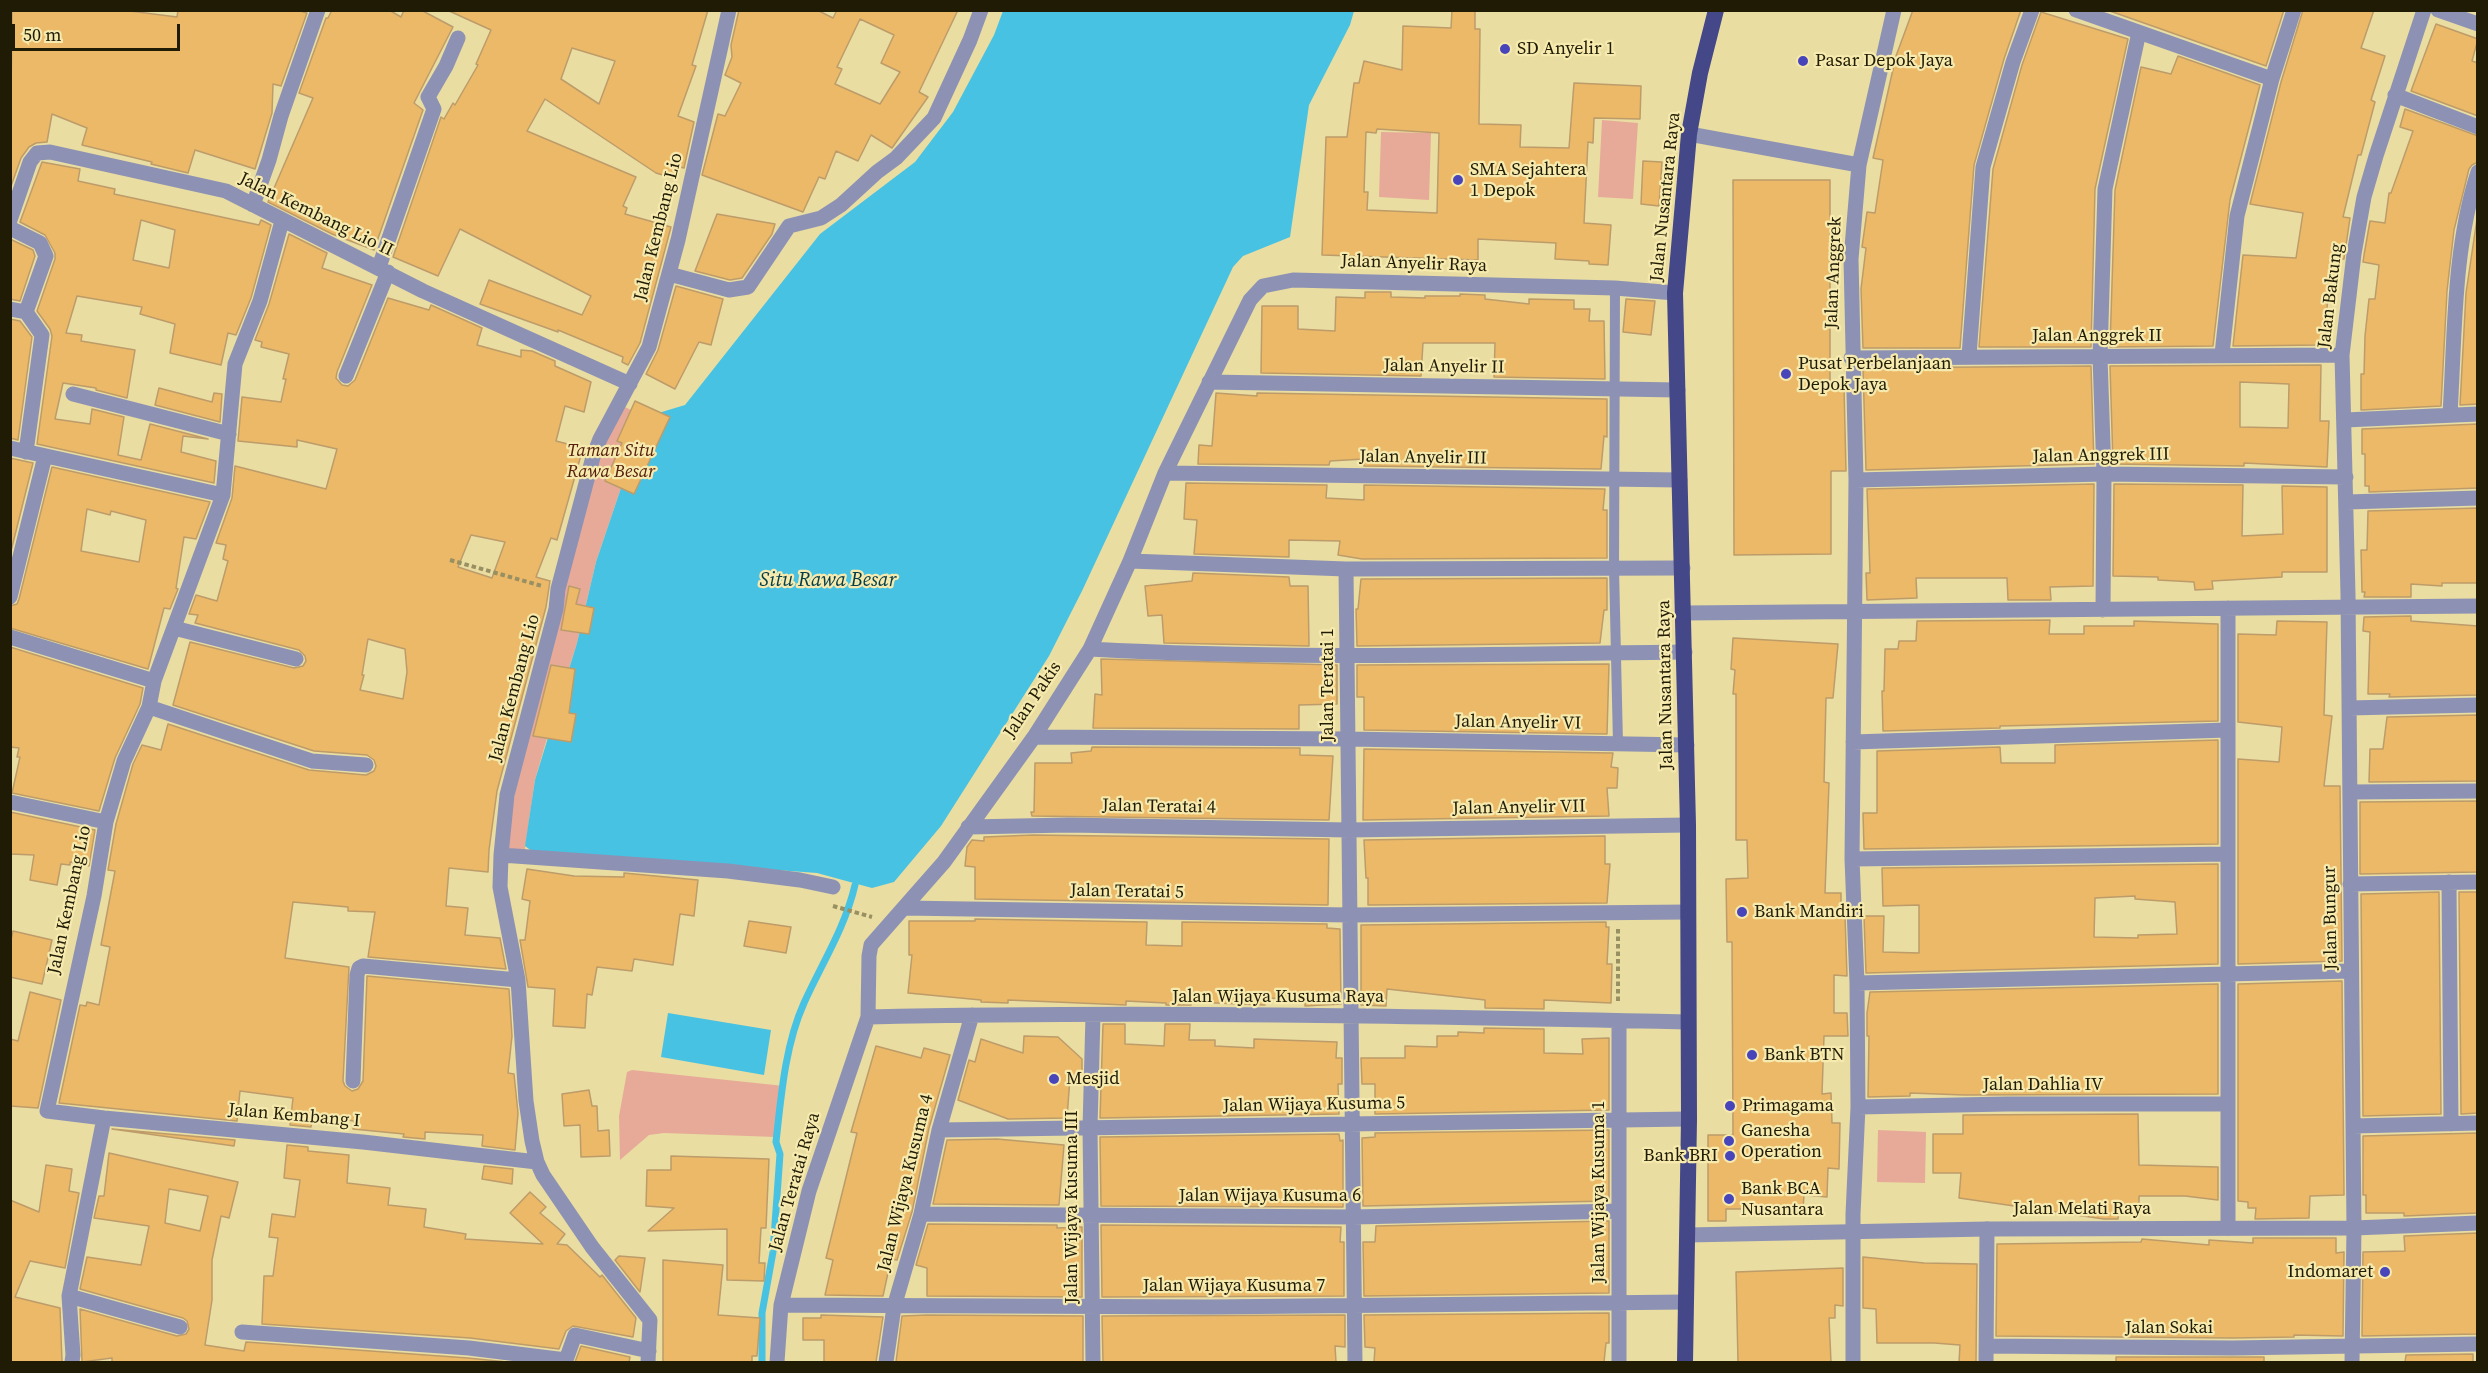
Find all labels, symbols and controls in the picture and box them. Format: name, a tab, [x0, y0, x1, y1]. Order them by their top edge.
scale bar	[15, 12, 183, 50]
text: 50 m	[23, 22, 61, 47]
place label: SD Anyelir 1	[1517, 38, 1615, 60]
marker: SD Anyelir 1	[1498, 42, 1512, 56]
place label: Pasar Depok Jaya	[1815, 50, 1953, 72]
marker: Pasar Depok Jaya	[1796, 54, 1810, 68]
street label: Jalan Nusantara Raya	[1646, 111, 1686, 283]
street label: Jalan Kembang Lio	[630, 151, 688, 303]
place label: SMA Sejahtera 1 Depok	[1470, 159, 1586, 201]
street label: Jalan Kembang Lio II	[235, 168, 397, 262]
marker: SMA Sejahtera 1 Depok	[1451, 173, 1465, 187]
street label: Jalan Anggrek	[1821, 216, 1847, 330]
street label: Jalan Bakung	[2314, 242, 2348, 350]
street label: Jalan Anyelir Raya	[1341, 251, 1487, 277]
street label: Jalan Anggrek II	[2032, 325, 2162, 347]
place label: Pusat Perbelanjaan Depok Jaya	[1798, 353, 1952, 395]
street label: Jalan Anyelir II	[1383, 355, 1505, 379]
marker: Pusat Perbelanjaan Depok Jaya	[1779, 367, 1793, 381]
park label: Taman Situ Rawa Besar	[567, 440, 655, 482]
street label: Jalan Anggrek III	[2033, 444, 2169, 468]
street label: Jalan Anyelir III	[1359, 446, 1487, 470]
water label: Situ Rawa Besar	[760, 569, 896, 593]
street label: Jalan Nusantara Raya	[1654, 600, 1678, 770]
street label: Jalan Kembang Lio	[485, 612, 545, 764]
street label: Jalan Teratai 1	[1317, 628, 1339, 742]
street label: Jalan Pakis	[1000, 658, 1066, 742]
street label: Jalan Anyelir VI	[1455, 711, 1581, 735]
street label: Jalan Teratai 4	[1102, 795, 1216, 819]
street label: Jalan Anyelir VII	[1452, 796, 1586, 820]
street label: Jalan Kembang Lio	[44, 824, 96, 976]
street label: Jalan Bungur	[2319, 866, 2343, 970]
street label: Jalan Teratai 5	[1070, 880, 1184, 904]
place label: Bank Mandiri	[1754, 901, 1864, 923]
marker: Bank Mandiri	[1735, 905, 1749, 919]
street label: Jalan Wijaya Kusuma Raya	[1172, 986, 1384, 1008]
place label: Bank BTN	[1764, 1044, 1844, 1066]
marker: Bank BTN	[1745, 1048, 1759, 1062]
place label: Mesjid	[1066, 1068, 1119, 1090]
marker: Mesjid	[1047, 1072, 1061, 1086]
street label: Jalan Dahlia IV	[1983, 1074, 2103, 1096]
street label: Jalan Wijaya Kusuma 4	[873, 1092, 939, 1274]
street label: Jalan Wijaya Kusuma 5	[1223, 1093, 1405, 1117]
place label: Primagama	[1742, 1095, 1834, 1117]
street label: Jalan Kembang I	[227, 1099, 361, 1133]
marker: Primagama	[1723, 1099, 1737, 1113]
street label: Jalan Wijaya Kusuma 1	[1588, 1101, 1610, 1283]
street label: Jalan Teratai Raya	[765, 1110, 825, 1254]
street label: Jalan Wijaya Kusuma III	[1061, 1110, 1083, 1304]
place label: Ganesha Operation	[1741, 1120, 1822, 1162]
marker: Ganesha Operation	[1722, 1134, 1736, 1148]
place label: Bank BRI	[1643, 1145, 1718, 1167]
marker: Bank BRI	[1723, 1149, 1737, 1163]
place label: Bank BCA Nusantara	[1741, 1178, 1824, 1220]
street label: Jalan Wijaya Kusuma 6	[1179, 1185, 1361, 1207]
marker: Bank BCA Nusantara	[1722, 1192, 1736, 1206]
street label: Jalan Melati Raya	[2013, 1198, 2151, 1220]
place label: Indomaret	[2288, 1261, 2373, 1283]
marker: Indomaret	[2378, 1265, 2392, 1279]
street label: Jalan Wijaya Kusuma 7	[1143, 1275, 1325, 1297]
street label: Jalan Sokai	[2125, 1317, 2213, 1339]

